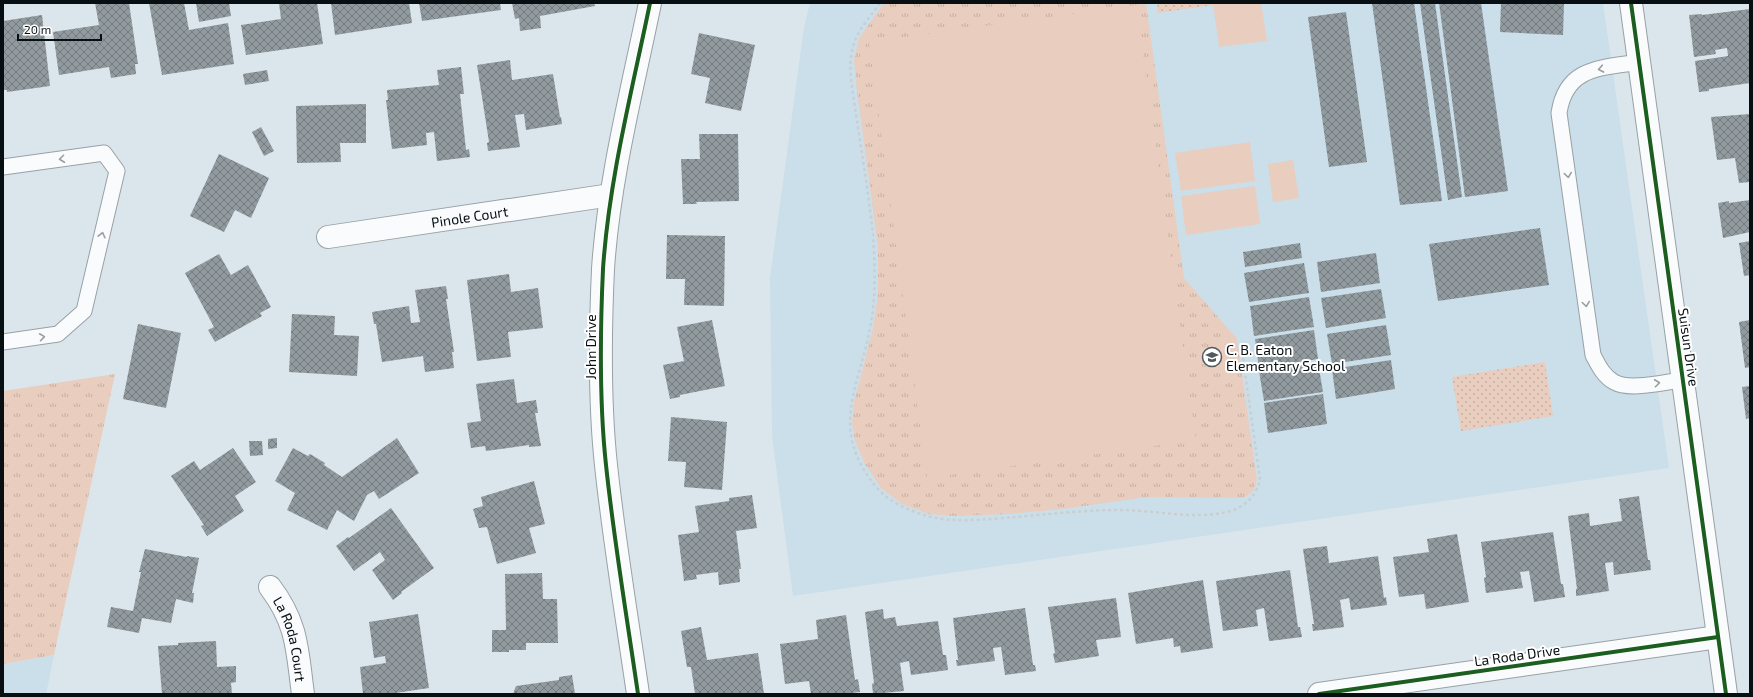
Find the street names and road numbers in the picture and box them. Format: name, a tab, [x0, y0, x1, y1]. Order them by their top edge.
street label: Pinole Court	[430, 202, 509, 230]
street label: Suisun Drive	[1675, 307, 1703, 387]
street label: John Drive	[582, 314, 599, 380]
street label: La Roda Court	[270, 593, 310, 683]
street label: La Roda Drive	[1473, 641, 1561, 669]

